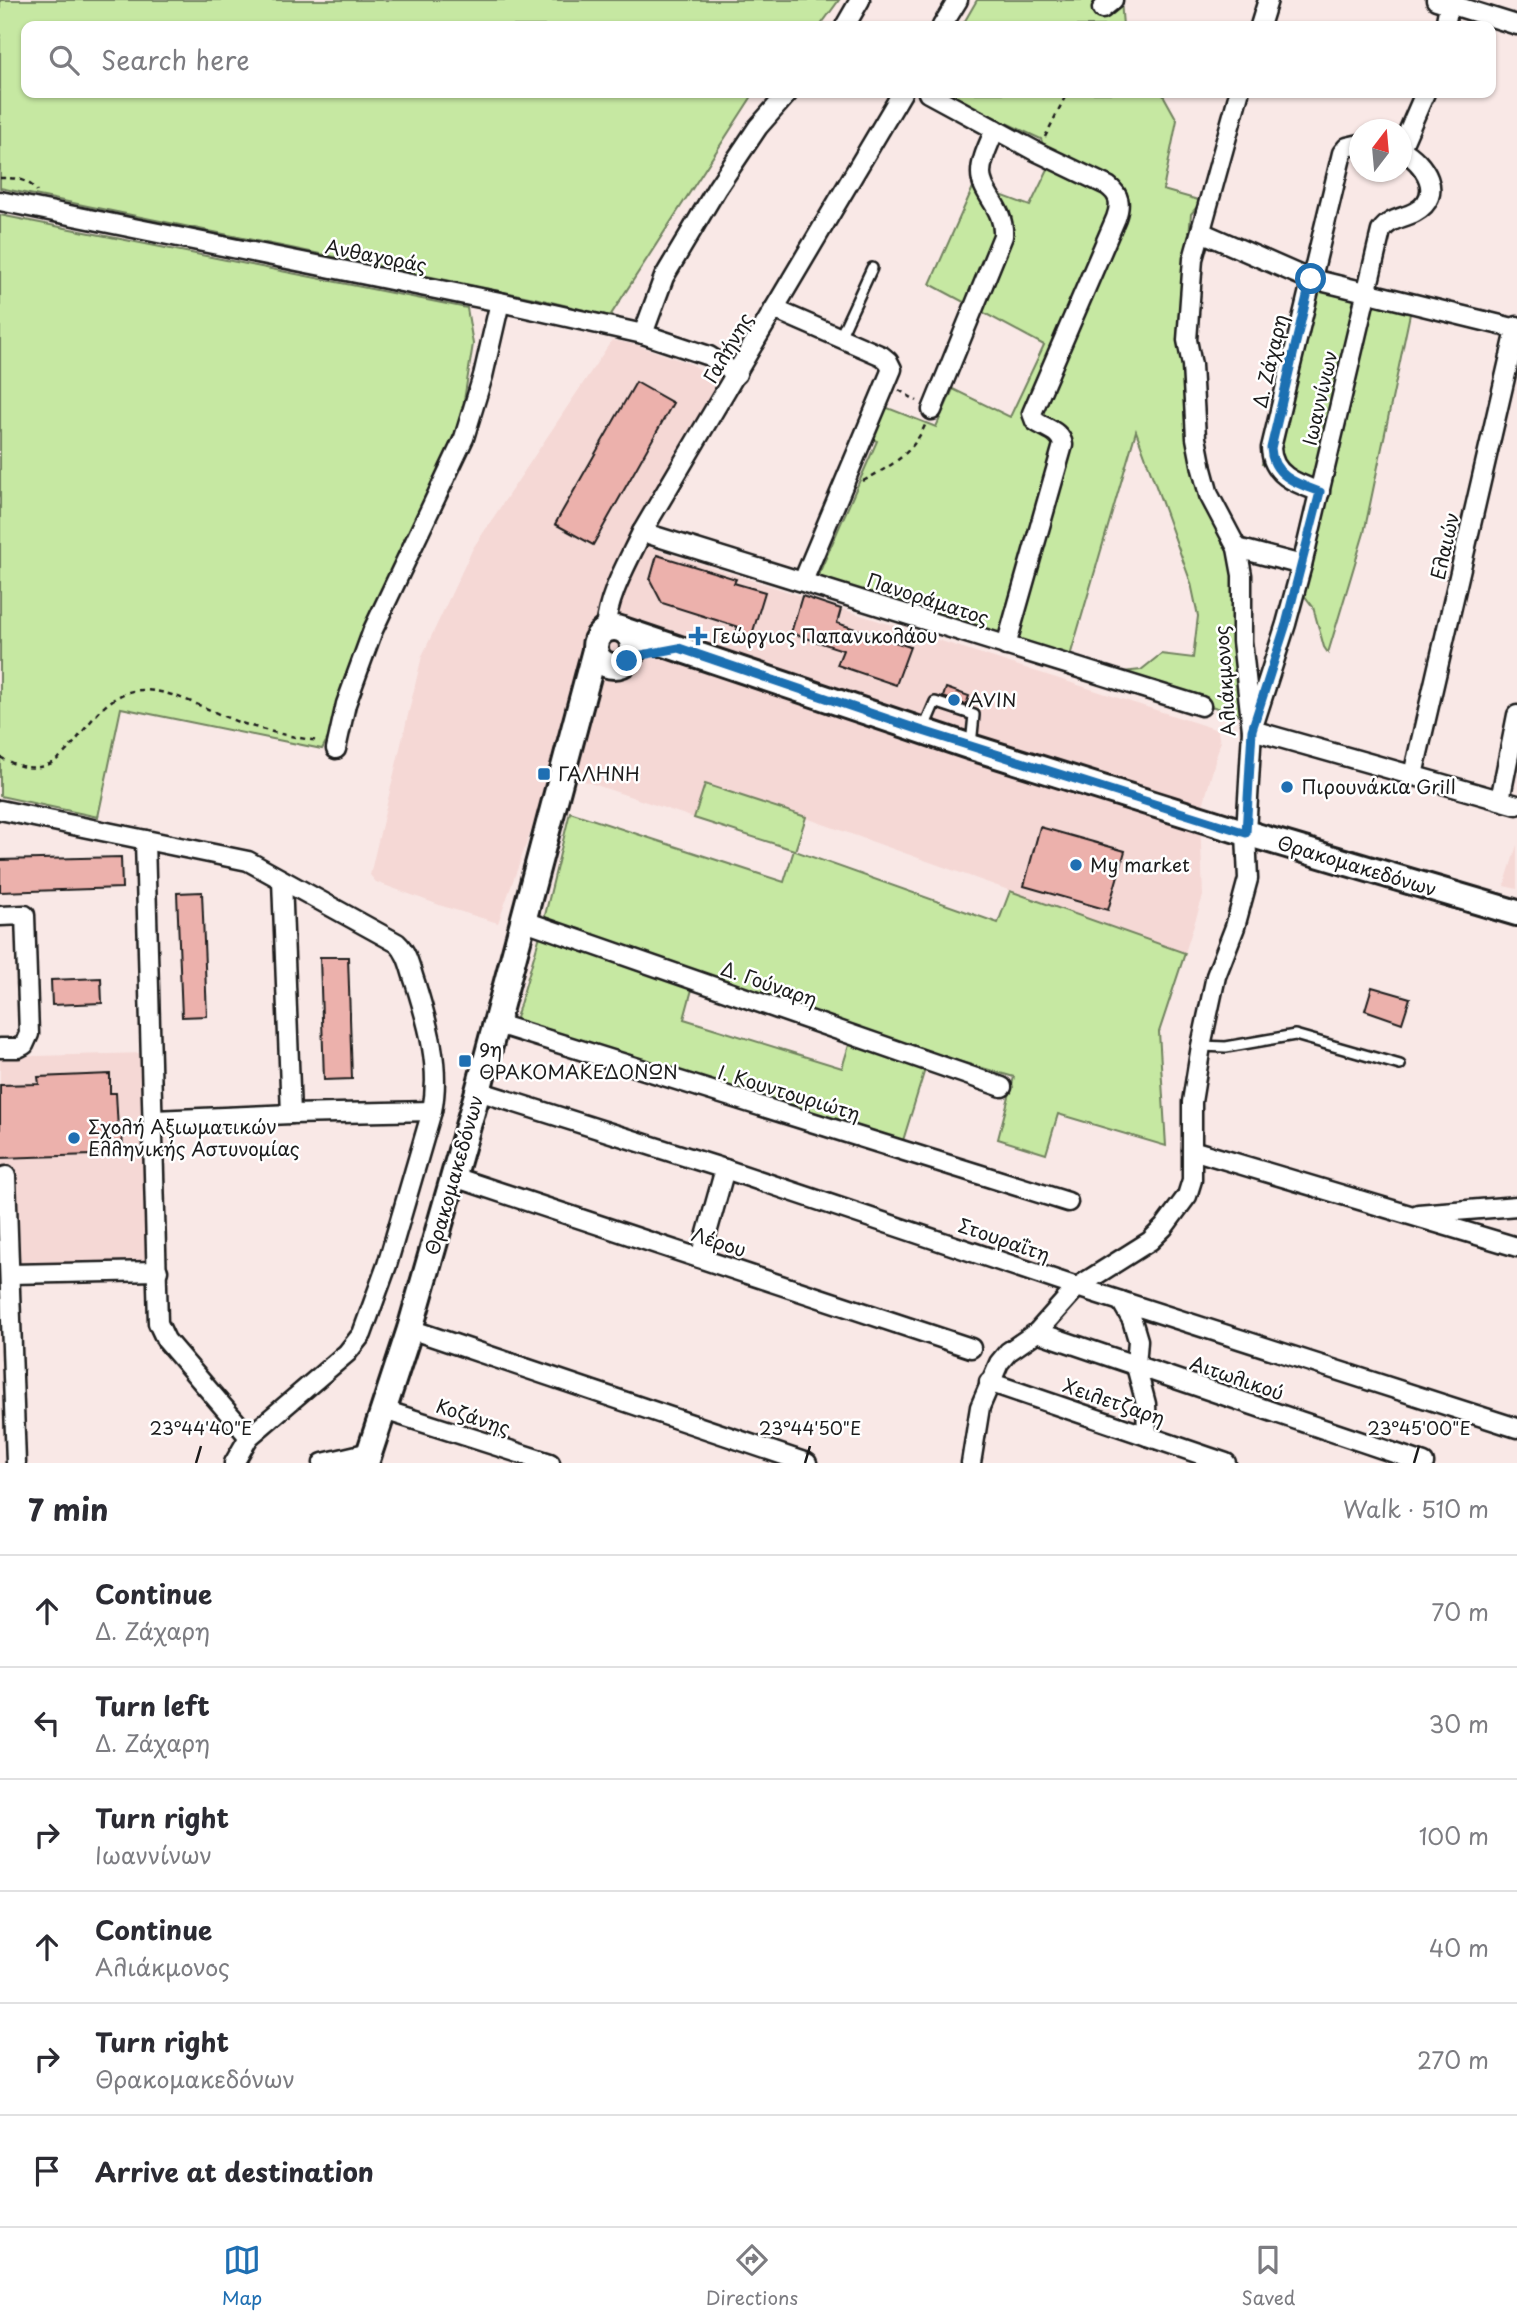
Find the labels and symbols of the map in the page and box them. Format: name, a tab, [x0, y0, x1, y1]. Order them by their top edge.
north arrow	[1349, 119, 1412, 182]
street label: Ανθαγοράς	[323, 231, 429, 279]
route start	[1295, 263, 1326, 294]
street label: Γαλήνης	[696, 307, 759, 388]
street label: Δ. Ζάχαρη	[1245, 311, 1293, 410]
street label: Ιωαννίνων	[1295, 348, 1344, 448]
street label: Ελαιών	[1423, 509, 1465, 582]
street label: Πανοράματος	[864, 565, 993, 631]
place label: Γεώργιος Παπανικολάου	[712, 621, 938, 649]
street label: Αλιάκμονος	[1206, 625, 1242, 738]
marker: Γεώργιος Παπανικολάου	[690, 628, 706, 644]
route end	[611, 645, 642, 676]
place label: AVIN	[968, 685, 1017, 713]
marker: AVIN	[946, 692, 962, 708]
place label: ΓΑΛΗΝΗ	[558, 759, 640, 787]
marker: ΓΑΛΗΝΗ	[536, 766, 552, 782]
place label: Πιρουνάκια Grill	[1301, 772, 1456, 800]
marker: Πιρουνάκια Grill	[1279, 779, 1295, 795]
street label: Θρακομακεδόνων	[1274, 827, 1440, 903]
place label: My market	[1090, 850, 1190, 878]
marker: My market	[1068, 857, 1084, 873]
street label: Δ. Γούναρη	[717, 954, 821, 1013]
place label: 9η ΘΡΑΚΟΜΑΚΕΔΟΝΩΝ	[479, 1035, 678, 1085]
marker: 9η ΘΡΑΚΟΜΑΚΕΔΟΝΩΝ	[457, 1053, 473, 1069]
street label: Ι. Κουντουριώτη	[715, 1057, 864, 1127]
street label: Θρακομακεδόνων	[417, 1091, 489, 1258]
place label: Σχολή Αξιωματικών Ελληνικής Αστυνομίας	[88, 1112, 300, 1162]
marker: Σχολή Αξιωματικών Ελληνικής Αστυνομίας	[66, 1130, 82, 1146]
street label: Στουραΐτη	[955, 1210, 1054, 1268]
street label: Λέρου	[688, 1219, 750, 1263]
street label: Αιτωλικού	[1187, 1348, 1288, 1406]
street label: Χειλετζαρη	[1060, 1371, 1169, 1432]
street label: Κοζάνης	[433, 1391, 514, 1441]
text: 23°44'40"E	[150, 1414, 252, 1441]
text: 23°44'50"E	[759, 1414, 861, 1441]
text: 23°45'00"E	[1367, 1414, 1471, 1441]

